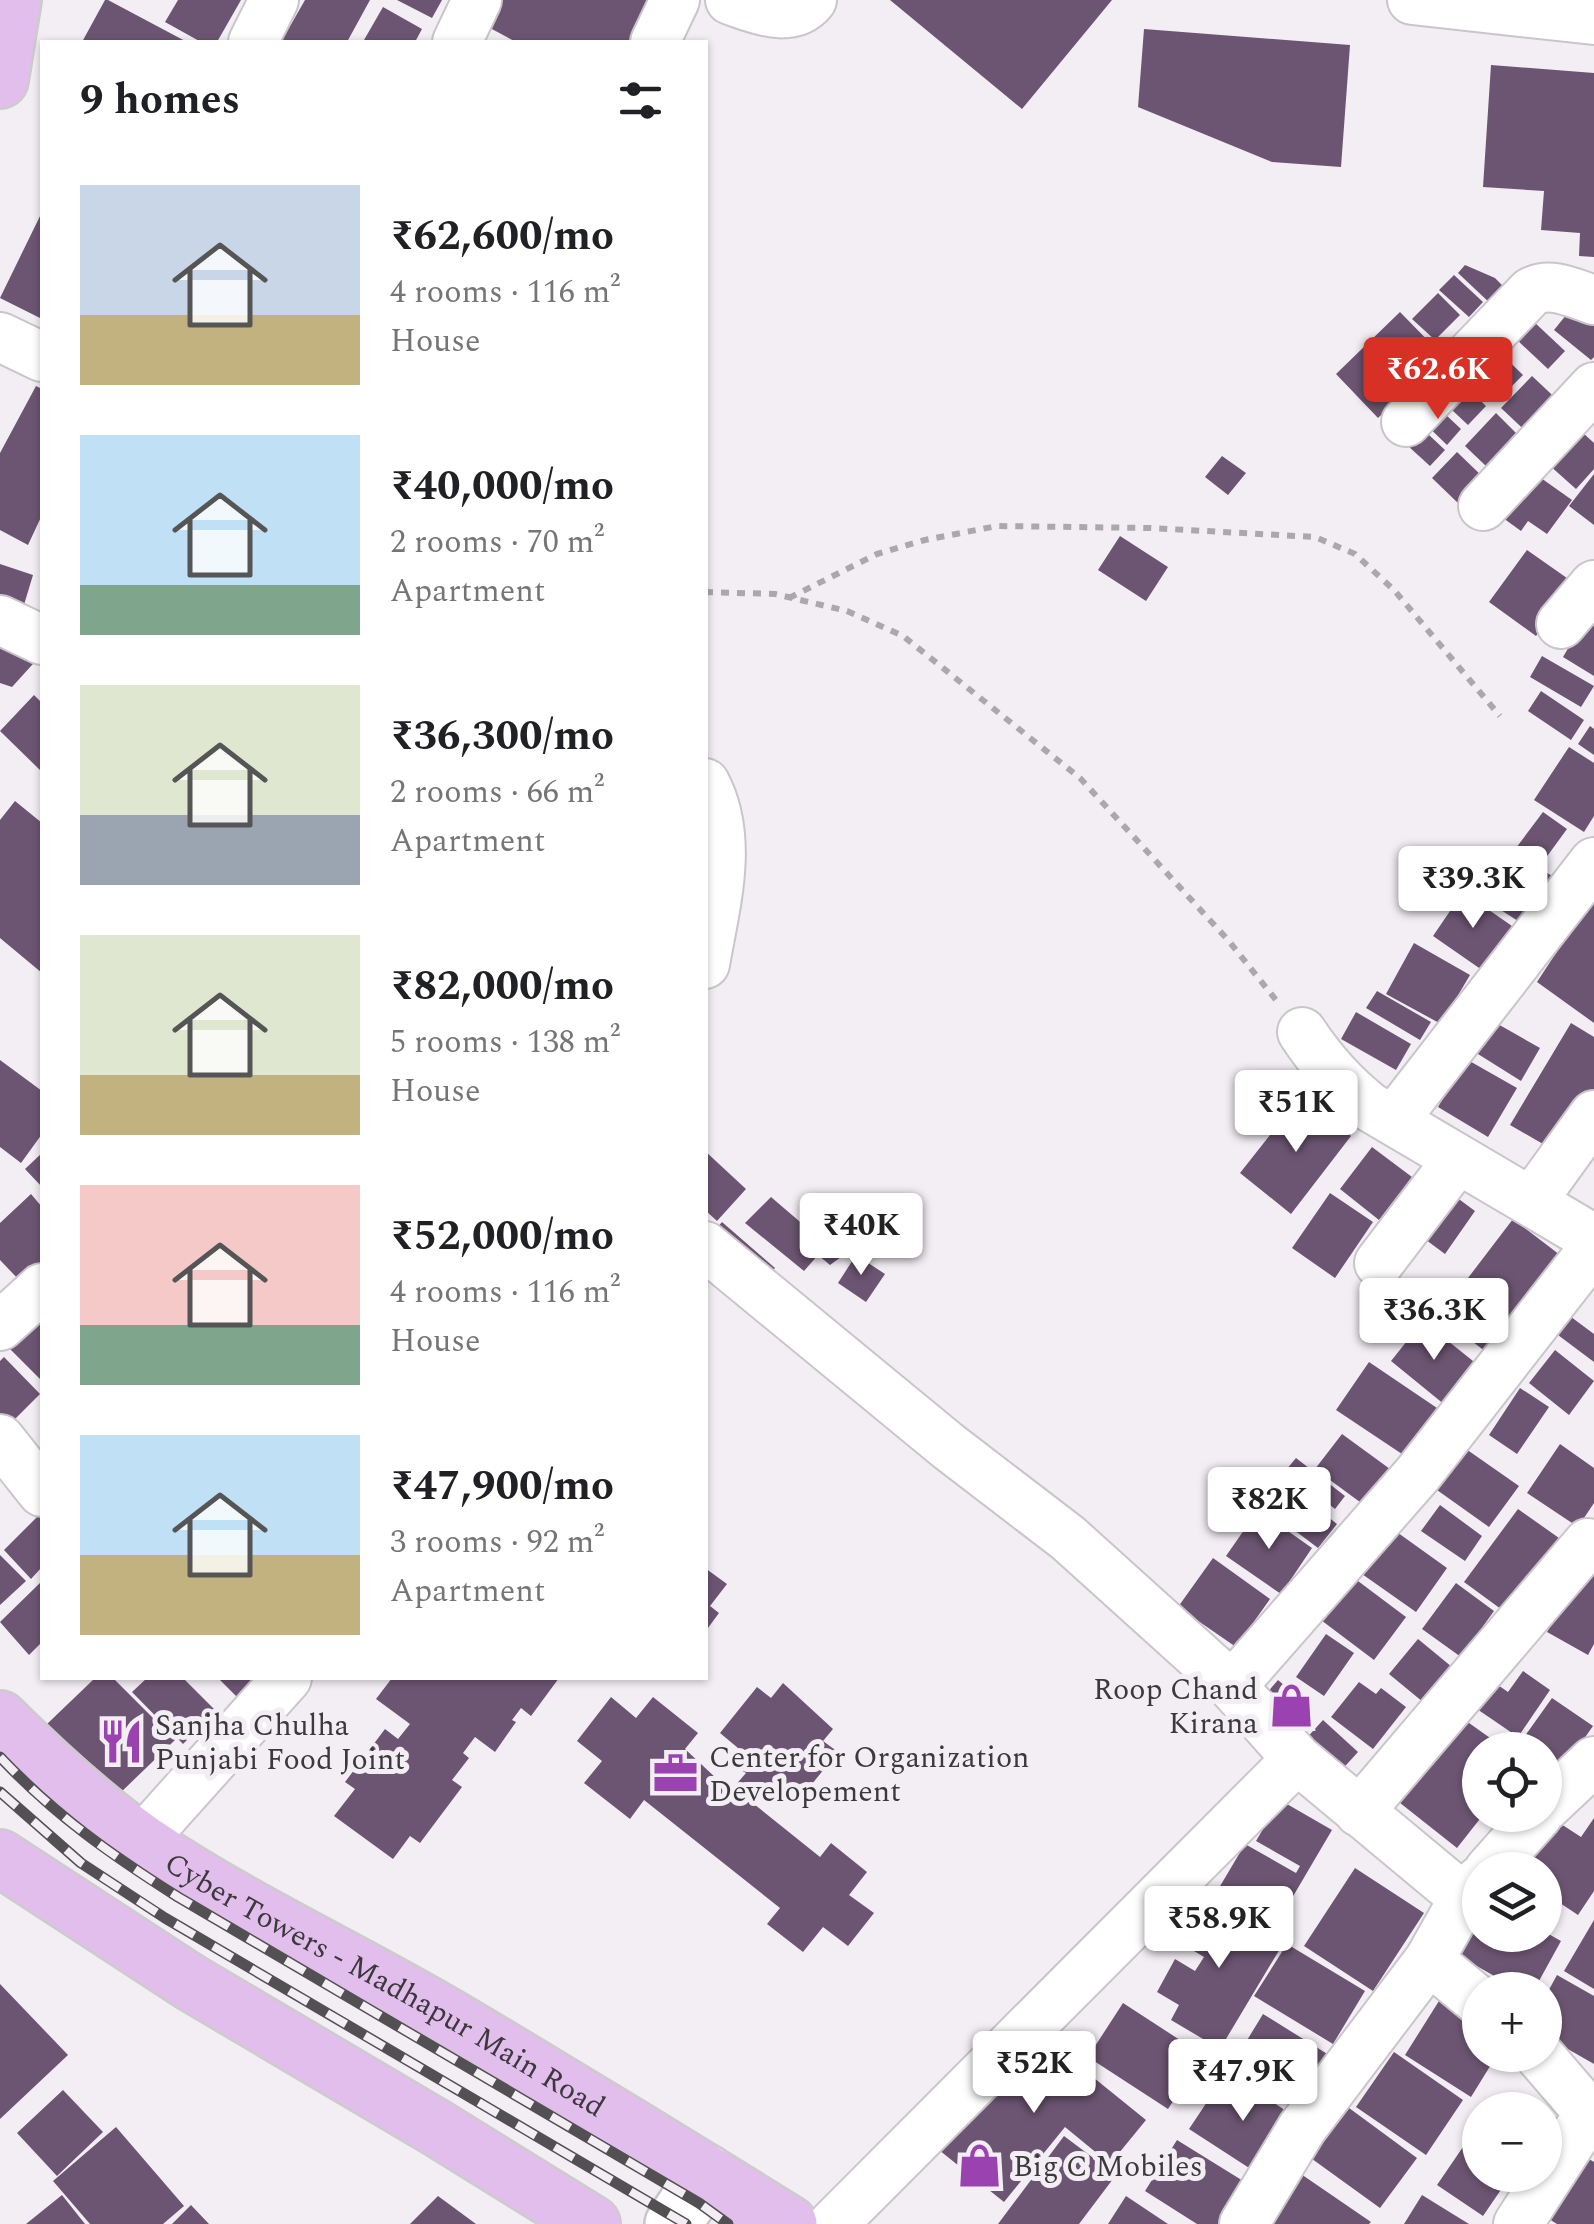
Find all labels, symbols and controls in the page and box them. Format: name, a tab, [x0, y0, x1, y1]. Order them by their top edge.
text: 9 homes	[80, 69, 240, 132]
icon: filters	[613, 73, 668, 128]
text: ₹62,600/mo	[390, 205, 614, 268]
icon: home	[160, 225, 280, 345]
text: 4 rooms · 116 m²	[390, 268, 620, 317]
text: House	[390, 317, 480, 366]
pin: ₹62.6K	[1357, 337, 1519, 422]
text: ₹62.6K	[1385, 345, 1491, 394]
text: ₹40,000/mo	[390, 455, 614, 518]
icon: home	[160, 475, 280, 595]
text: 2 rooms · 70 m²	[390, 518, 604, 567]
text: Apartment	[390, 567, 545, 616]
text: ₹36,300/mo	[390, 705, 614, 768]
icon: home	[160, 725, 280, 845]
text: 2 rooms · 66 m²	[390, 768, 604, 817]
text: Apartment	[390, 817, 545, 866]
pin: ₹39.3K	[1392, 846, 1554, 931]
text: ₹39.3K	[1420, 854, 1526, 903]
text: ₹82,000/mo	[390, 955, 614, 1018]
icon: home	[160, 975, 280, 1095]
text: 5 rooms · 138 m²	[390, 1018, 620, 1067]
text: House	[390, 1067, 480, 1116]
pin: ₹51K	[1237, 1070, 1355, 1155]
text: ₹51K	[1257, 1078, 1335, 1127]
pin: ₹40K	[802, 1193, 920, 1278]
text: ₹40K	[822, 1201, 900, 1250]
text: ₹52,000/mo	[390, 1205, 614, 1268]
icon: home	[160, 1225, 280, 1345]
text: 4 rooms · 116 m²	[390, 1268, 620, 1317]
pin: ₹36.3K	[1353, 1278, 1515, 1363]
text: ₹36.3K	[1381, 1286, 1487, 1335]
text: House	[390, 1317, 480, 1366]
text: ₹47,900/mo	[390, 1455, 614, 1518]
pin: ₹82K	[1210, 1467, 1328, 1552]
icon: home	[160, 1475, 280, 1595]
text: ₹82K	[1230, 1475, 1308, 1524]
text: 3 rooms · 92 m²	[390, 1518, 604, 1567]
text: Apartment	[390, 1567, 545, 1616]
place label: Roop Chand Kirana	[1093, 1667, 1258, 1747]
shop icon: Roop Chand Kirana	[1267, 1682, 1315, 1730]
place label: Sanjha Chulha Punjabi Food Joint	[155, 1703, 405, 1783]
restaurant icon: Sanjha Chulha Punjabi Food Joint	[98, 1718, 146, 1766]
map controls	[1462, 1732, 1562, 2192]
button: locate	[1462, 1732, 1562, 1832]
place label: Center for Organization Developement	[709, 1735, 1030, 1815]
office icon: Center for Organization Developement	[652, 1750, 700, 1798]
street label: Cyber Towers - Madhapur Main Road	[155, 1841, 614, 2130]
button: layers	[1462, 1852, 1562, 1952]
pin: ₹58.9K	[1138, 1886, 1300, 1971]
text: ₹58.9K	[1166, 1894, 1272, 1943]
button: +	[1462, 1972, 1562, 2072]
pin: ₹52K	[975, 2031, 1093, 2116]
text: ₹52K	[995, 2039, 1073, 2088]
pin: ₹47.9K	[1162, 2039, 1324, 2124]
text: ₹47.9K	[1190, 2047, 1296, 2096]
button: −	[1462, 2092, 1562, 2192]
shop icon: Big C Mobiles	[956, 2142, 1004, 2190]
place label: Big C Mobiles	[1013, 2144, 1203, 2190]

